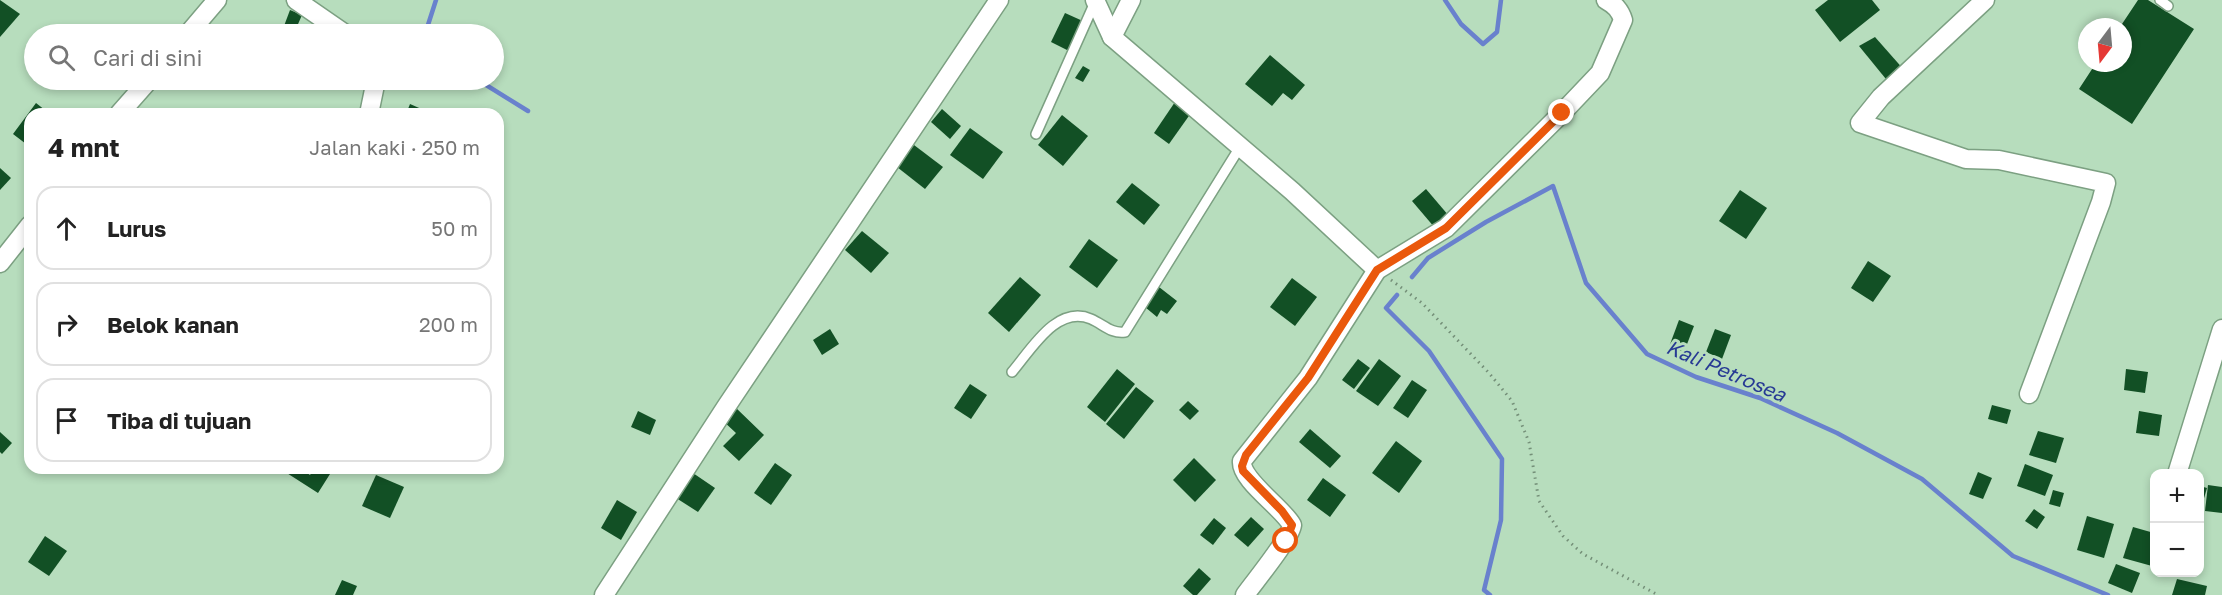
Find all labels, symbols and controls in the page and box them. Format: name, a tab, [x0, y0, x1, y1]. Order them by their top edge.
north arrow	[2078, 18, 2132, 72]
search box	[24, 24, 504, 90]
icon: search	[45, 41, 78, 74]
text: Cari di sini	[93, 44, 202, 71]
route end	[1548, 99, 1574, 125]
text: 4 mnt	[48, 132, 120, 163]
text: Jalan kaki · 250 m	[309, 135, 480, 159]
icon: ahead	[50, 212, 83, 245]
text: Lurus	[107, 215, 166, 242]
text: 50 m	[431, 216, 478, 240]
icon: right	[50, 308, 83, 341]
text: Belok kanan	[107, 311, 239, 338]
text: 200 m	[419, 312, 478, 336]
water label: Kali Petrosea	[1663, 334, 1790, 406]
icon: arrive	[50, 404, 83, 437]
text: Tiba di tujuan	[107, 407, 251, 434]
map controls	[2150, 469, 2204, 577]
button: +	[2150, 469, 2204, 523]
button: −	[2150, 523, 2204, 577]
route start	[1272, 527, 1298, 553]

